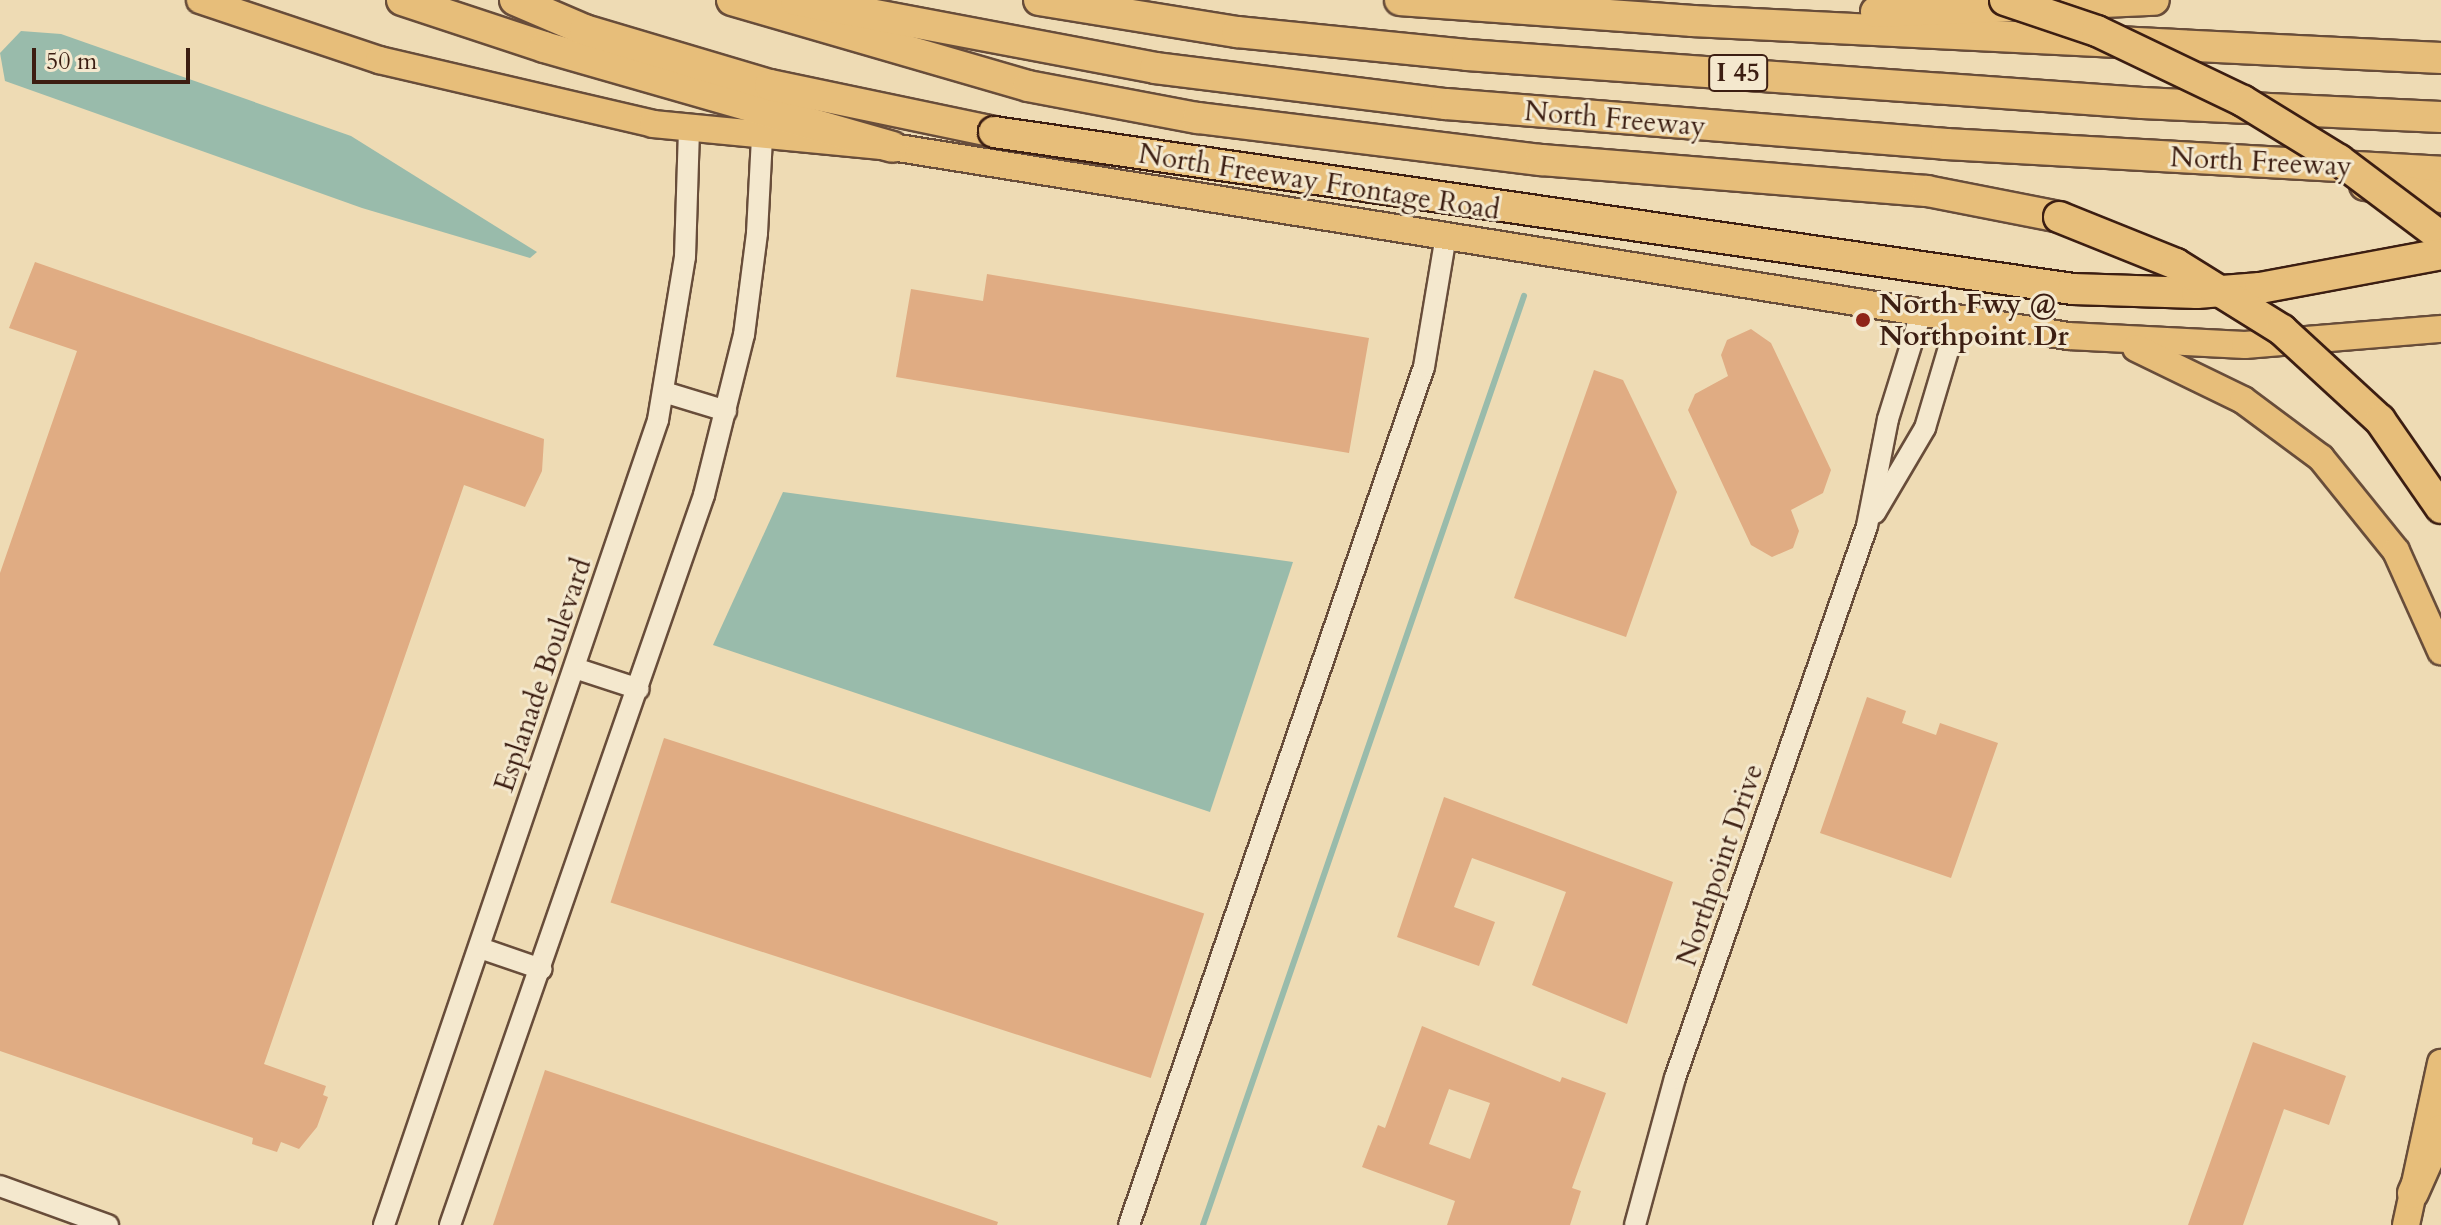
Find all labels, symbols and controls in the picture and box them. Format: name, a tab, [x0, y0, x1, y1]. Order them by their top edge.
scale bar	[36, 32, 194, 82]
text: 50 m	[46, 45, 97, 78]
road number: I 45	[1708, 51, 1768, 95]
street label: North Freeway	[1523, 94, 1707, 144]
street label: North Freeway Frontage Road	[1136, 137, 1502, 227]
street label: North Freeway	[2169, 140, 2353, 184]
place label: North Fwy @ Northpoint Dr	[1879, 287, 2069, 353]
marker: North Fwy @ Northpoint Dr	[1854, 311, 1872, 329]
street label: Esplanade Boulevard	[487, 554, 599, 796]
street label: Northpoint Drive	[1670, 760, 1770, 970]

